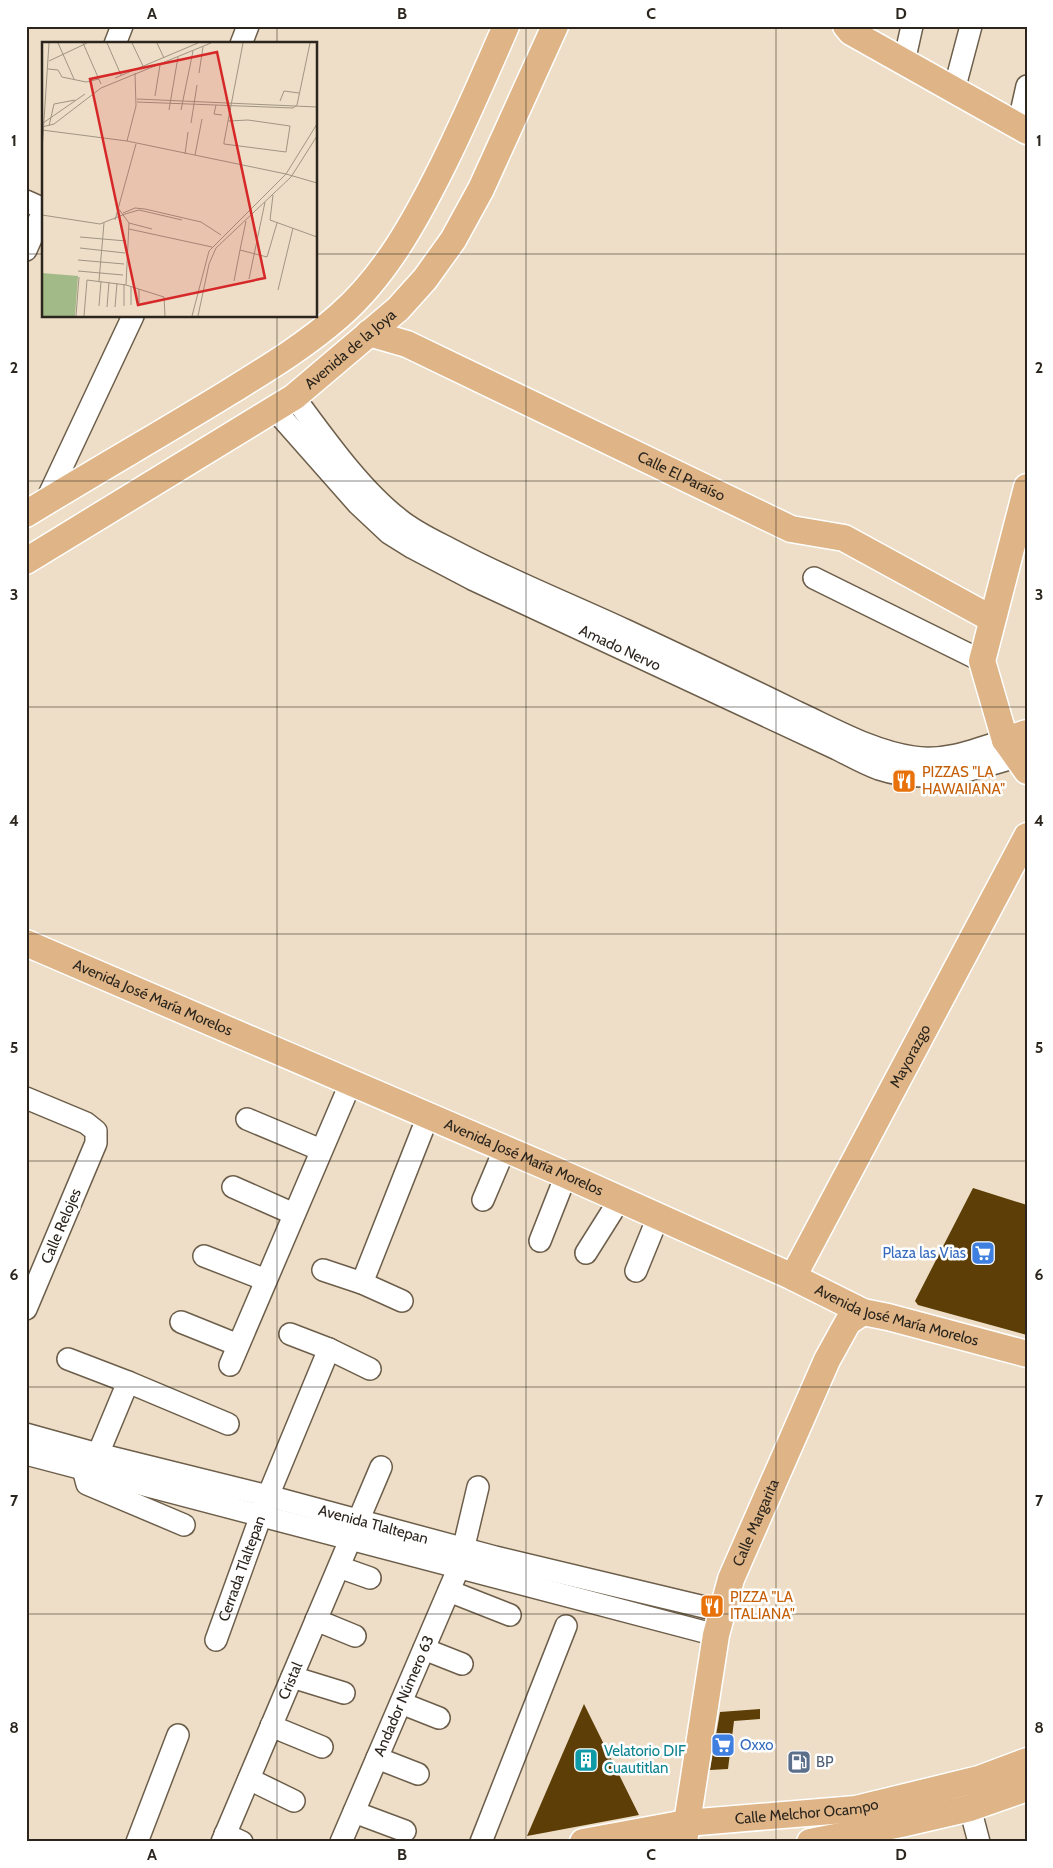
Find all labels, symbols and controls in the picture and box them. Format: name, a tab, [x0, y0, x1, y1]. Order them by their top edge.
text: A	[147, 4, 157, 23]
text: B	[397, 4, 407, 23]
text: C	[646, 4, 656, 23]
text: D	[895, 4, 907, 23]
inset map	[42, 42, 318, 318]
text: 1	[11, 131, 17, 150]
text: 1	[1036, 131, 1042, 150]
street label: Avenida de la Joya	[301, 305, 400, 393]
text: 2	[10, 358, 18, 377]
text: 2	[1035, 358, 1043, 377]
street label: Calle El Paraíso	[635, 447, 728, 505]
text: 3	[10, 585, 18, 604]
text: 3	[1035, 585, 1043, 604]
street label: Amado Nervo	[576, 621, 664, 675]
place label: PIZZAS "LA HAWAIIANA"	[922, 763, 1005, 798]
restaurant icon: PIZZAS "LA HAWAIIANA"	[891, 768, 917, 794]
text: 4	[9, 811, 19, 830]
text: 4	[1034, 811, 1044, 830]
street label: Avenida José María Morelos	[70, 955, 235, 1040]
street label: Mayorazgo	[886, 1021, 934, 1091]
text: 5	[10, 1038, 18, 1057]
text: 5	[1035, 1038, 1043, 1057]
street label: Avenida José María Morelos	[442, 1115, 606, 1200]
street label: Calle Relojes	[37, 1186, 85, 1266]
supermarket icon: Plaza las Vias	[970, 1240, 996, 1266]
place label: Plaza las Vias	[882, 1244, 966, 1262]
text: 6	[10, 1265, 19, 1284]
text: 6	[1035, 1265, 1044, 1284]
street label: Avenida José María Morelos	[812, 1280, 981, 1350]
street label: Calle Margarita	[729, 1476, 783, 1569]
text: 7	[10, 1491, 19, 1510]
text: 7	[1035, 1491, 1044, 1510]
street label: Avenida Tlaltepan	[317, 1501, 430, 1548]
street label: Cerrada Tlaltepan	[215, 1513, 269, 1624]
place label: PIZZA "LA ITALIANA"	[730, 1588, 795, 1623]
restaurant icon: PIZZA "LA ITALIANA"	[699, 1593, 725, 1619]
street label: Andador Número 63	[370, 1633, 438, 1759]
street label: Cristal	[274, 1659, 306, 1702]
text: 8	[9, 1718, 19, 1737]
text: 8	[1034, 1718, 1044, 1737]
supermarket icon: Oxxo	[710, 1732, 736, 1758]
place label: Oxxo	[740, 1736, 774, 1754]
place label: Velatorio DIF Cuautitlan	[604, 1742, 686, 1777]
building icon: Velatorio DIF Cuautitlan	[573, 1747, 599, 1773]
fuel station icon: BP	[786, 1749, 812, 1775]
place label: BP	[816, 1753, 834, 1771]
street label: Calle Melchor Ocampo	[734, 1795, 880, 1828]
text: A	[147, 1845, 157, 1864]
text: B	[397, 1845, 407, 1864]
text: C	[646, 1845, 656, 1864]
text: D	[895, 1845, 907, 1864]

